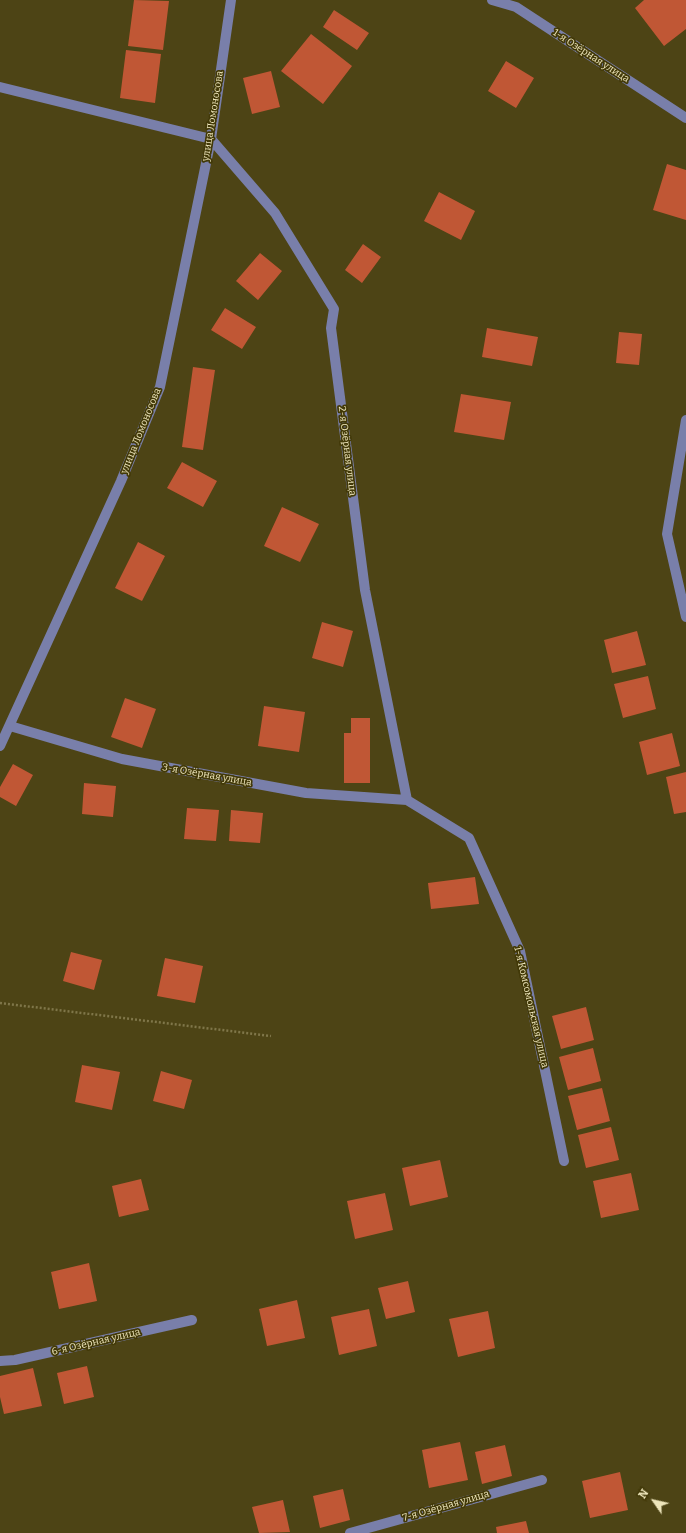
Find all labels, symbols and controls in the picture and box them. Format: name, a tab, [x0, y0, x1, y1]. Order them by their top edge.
street label: 1-я Озёрная улица	[550, 27, 632, 85]
street label: улица Ломоносова	[200, 70, 226, 162]
street label: улица Ломоносова	[118, 386, 164, 476]
street label: 2-я Озёрная улица	[336, 405, 358, 497]
street label: 3-я Озёрная улица	[161, 761, 253, 789]
street label: 1-я Комсомольская улица	[511, 945, 551, 1069]
street label: 6-я Озёрная улица	[50, 1326, 142, 1358]
north arrow	[634, 1481, 674, 1521]
text: N	[636, 1487, 651, 1501]
street label: 7-я Озёрная улица	[401, 1488, 491, 1524]

